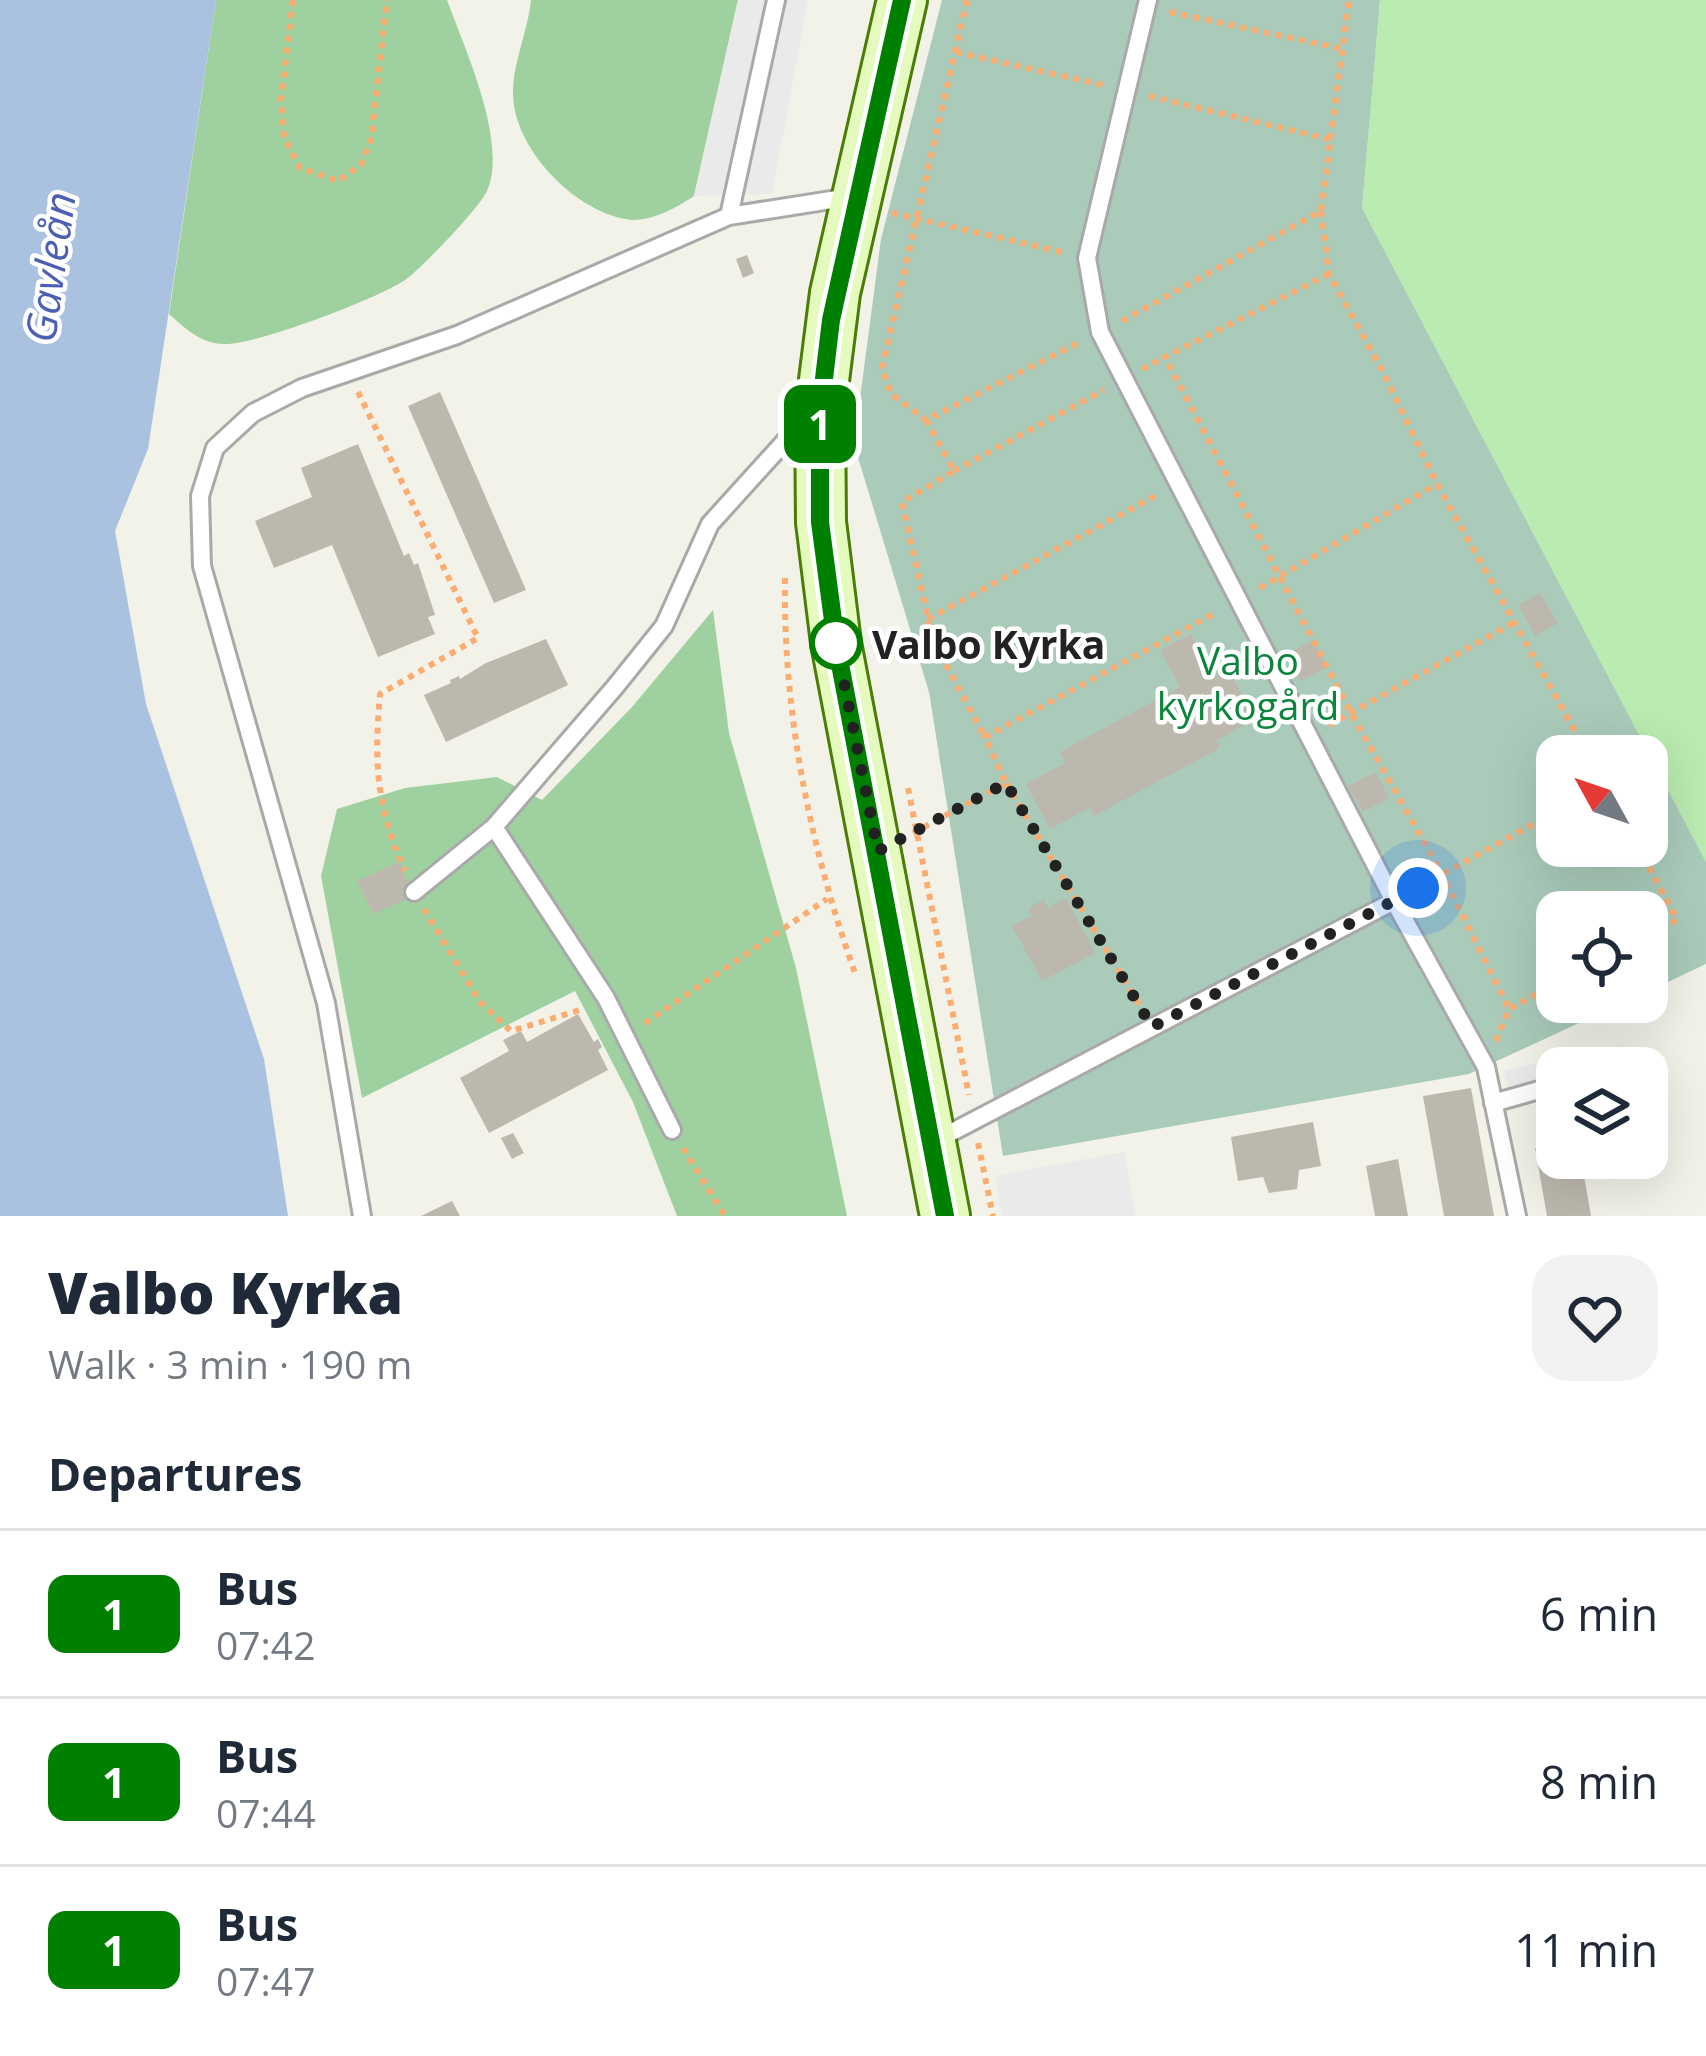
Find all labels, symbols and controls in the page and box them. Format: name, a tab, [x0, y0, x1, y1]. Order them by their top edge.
water label: Gavleån	[10, 188, 88, 346]
line badge: 1	[781, 385, 859, 463]
text: 1	[808, 395, 832, 452]
place label: Valbo Kyrka	[872, 617, 1105, 670]
marker: Valbo Kyrka	[811, 618, 861, 668]
park label: Valbo kyrkogård	[1157, 633, 1339, 731]
north arrow	[1536, 735, 1668, 867]
map controls	[1536, 735, 1668, 1179]
your location	[1388, 858, 1448, 918]
button: locate	[1536, 891, 1668, 1023]
button: layers	[1536, 1047, 1668, 1179]
text: Valbo Kyrka	[48, 1253, 403, 1331]
button: heart	[1532, 1255, 1658, 1381]
text: Walk · 3 min · 190 m	[48, 1337, 412, 1390]
text: Departures	[48, 1443, 303, 1504]
text: Bus	[216, 1557, 298, 1618]
text: 6 min	[1540, 1583, 1658, 1644]
text: 1	[102, 1585, 126, 1642]
text: 07:42	[216, 1618, 315, 1671]
text: Bus	[216, 1725, 298, 1786]
text: 8 min	[1540, 1751, 1658, 1812]
text: 1	[102, 1753, 126, 1810]
text: 07:44	[216, 1786, 315, 1839]
text: Bus	[216, 1893, 298, 1954]
text: 11 min	[1514, 1919, 1658, 1980]
text: 1	[102, 1921, 126, 1978]
text: 07:47	[216, 1954, 315, 2007]

